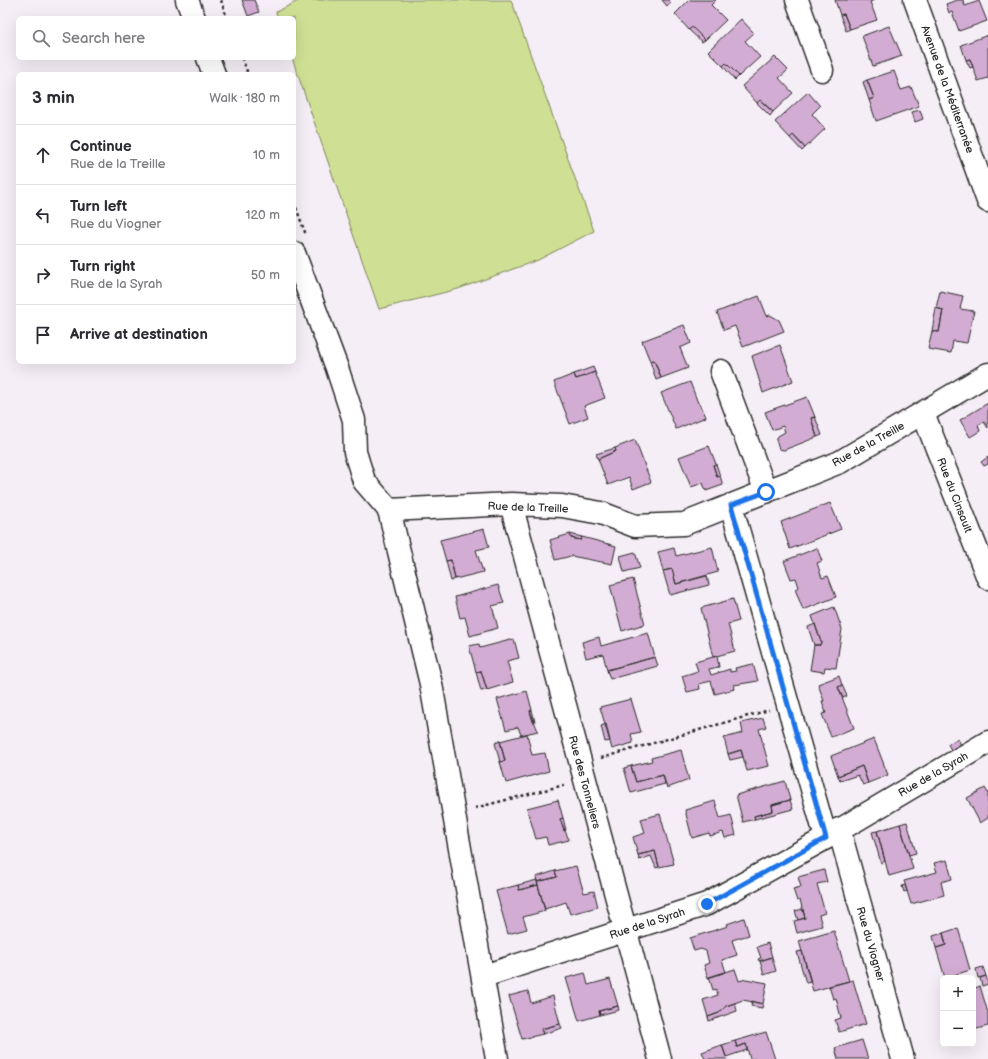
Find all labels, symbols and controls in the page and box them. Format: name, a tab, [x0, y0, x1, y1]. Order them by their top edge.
search box	[16, 16, 296, 60]
street label: Avenue de la Méditerranée	[918, 23, 977, 155]
icon: search	[30, 27, 52, 49]
text: Search here	[62, 29, 145, 48]
text: 3 min	[32, 88, 75, 108]
text: Walk · 180 m	[209, 90, 280, 106]
text: Continue	[70, 137, 132, 156]
icon: ahead	[32, 144, 54, 166]
text: 10 m	[253, 147, 280, 163]
text: Rue de la Treille	[70, 156, 165, 172]
text: Turn left	[70, 197, 127, 216]
icon: left	[32, 204, 54, 226]
text: 120 m	[245, 207, 280, 223]
text: Rue du Viogner	[70, 216, 161, 232]
text: Turn right	[70, 257, 135, 276]
icon: right	[32, 264, 54, 286]
text: 50 m	[251, 267, 280, 283]
text: Rue de la Syrah	[70, 276, 163, 292]
icon: arrive	[32, 324, 54, 346]
text: Arrive at destination	[70, 325, 208, 344]
street label: Rue de la Treille	[830, 419, 907, 470]
street label: Rue du Cinsault	[934, 456, 975, 535]
route start	[757, 483, 775, 501]
street label: Rue de la Treille	[487, 500, 569, 515]
street label: Rue des Tonneliers	[566, 734, 603, 831]
street label: Rue de la Syrah	[896, 749, 970, 800]
route end	[698, 895, 716, 913]
street label: Rue de la Syrah	[608, 905, 686, 942]
street label: Rue du Viogner	[854, 905, 888, 984]
map controls	[940, 975, 976, 1047]
button: +	[940, 975, 976, 1011]
button: −	[940, 1011, 976, 1047]

